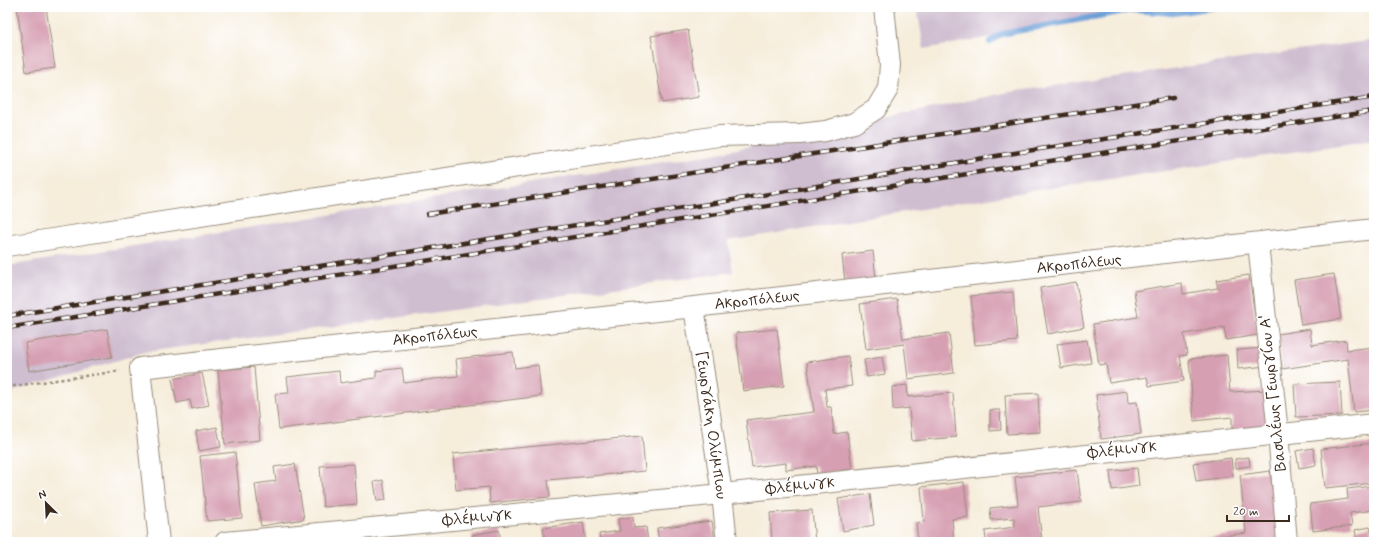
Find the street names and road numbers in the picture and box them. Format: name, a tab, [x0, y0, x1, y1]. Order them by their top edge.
street label: Ακροπόλεως	[1035, 249, 1123, 279]
street label: Ακροπόλεως	[713, 285, 801, 315]
street label: Βασιλέως Γεωργίου Α'	[1253, 314, 1292, 473]
street label: Ακροπόλεως	[391, 321, 479, 351]
street label: Γεωργάκη Ολύμπιου	[690, 350, 732, 500]
street label: Φλέμινγκ	[1085, 435, 1158, 464]
street label: Φλέμινγκ	[763, 471, 836, 500]
street label: Φλέμινγκ	[440, 503, 513, 532]

